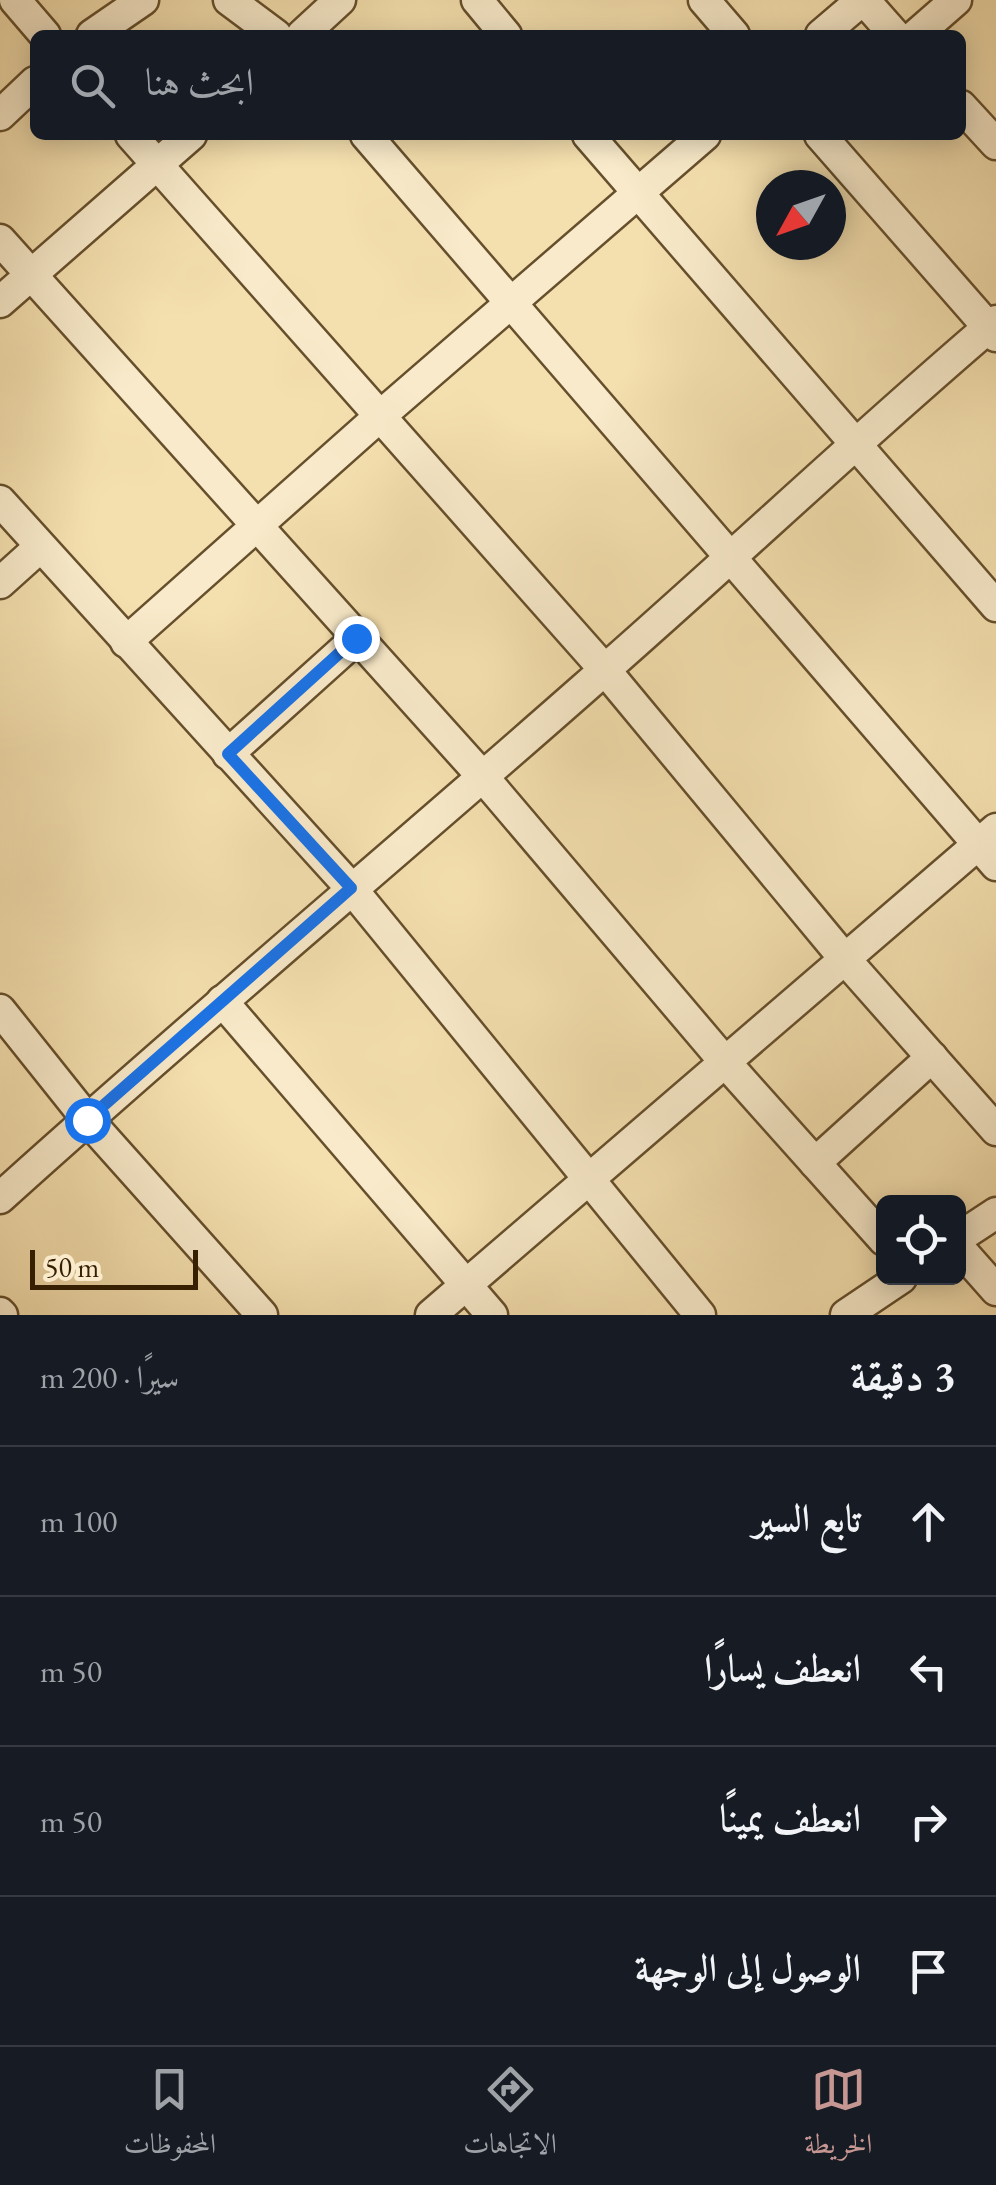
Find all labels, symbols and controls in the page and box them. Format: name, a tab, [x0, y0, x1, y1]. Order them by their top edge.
search box	[30, 30, 966, 140]
text: ابحث هنا	[145, 57, 254, 106]
icon: search	[65, 58, 120, 113]
north arrow	[756, 170, 846, 260]
route end	[334, 616, 380, 662]
route start	[65, 1098, 111, 1144]
map controls	[876, 1195, 966, 1285]
button: locate	[876, 1195, 966, 1285]
scale bar	[30, 1245, 198, 1290]
text: 50 m	[45, 1249, 99, 1285]
text: 3 دقيقة	[850, 1348, 956, 1403]
text: سيرًا · 200 m	[40, 1356, 179, 1398]
text: تابع السير	[753, 1493, 861, 1542]
icon: ahead	[901, 1494, 956, 1549]
text: 100 m	[40, 1500, 117, 1542]
text: انعطف يسارًا	[704, 1643, 861, 1692]
icon: left	[901, 1644, 956, 1699]
text: 50 m	[40, 1650, 102, 1692]
text: انعطف يمينًا	[720, 1793, 861, 1842]
icon: right	[901, 1794, 956, 1849]
text: 50 m	[40, 1800, 102, 1842]
text: الوصول إلى الوجهة	[635, 1943, 861, 1992]
icon: arrive	[901, 1944, 956, 1999]
tab: المحفوظات	[124, 2062, 216, 2171]
tab: الاتجاهات	[463, 2062, 557, 2171]
tab: الخريطة	[804, 2062, 872, 2171]

